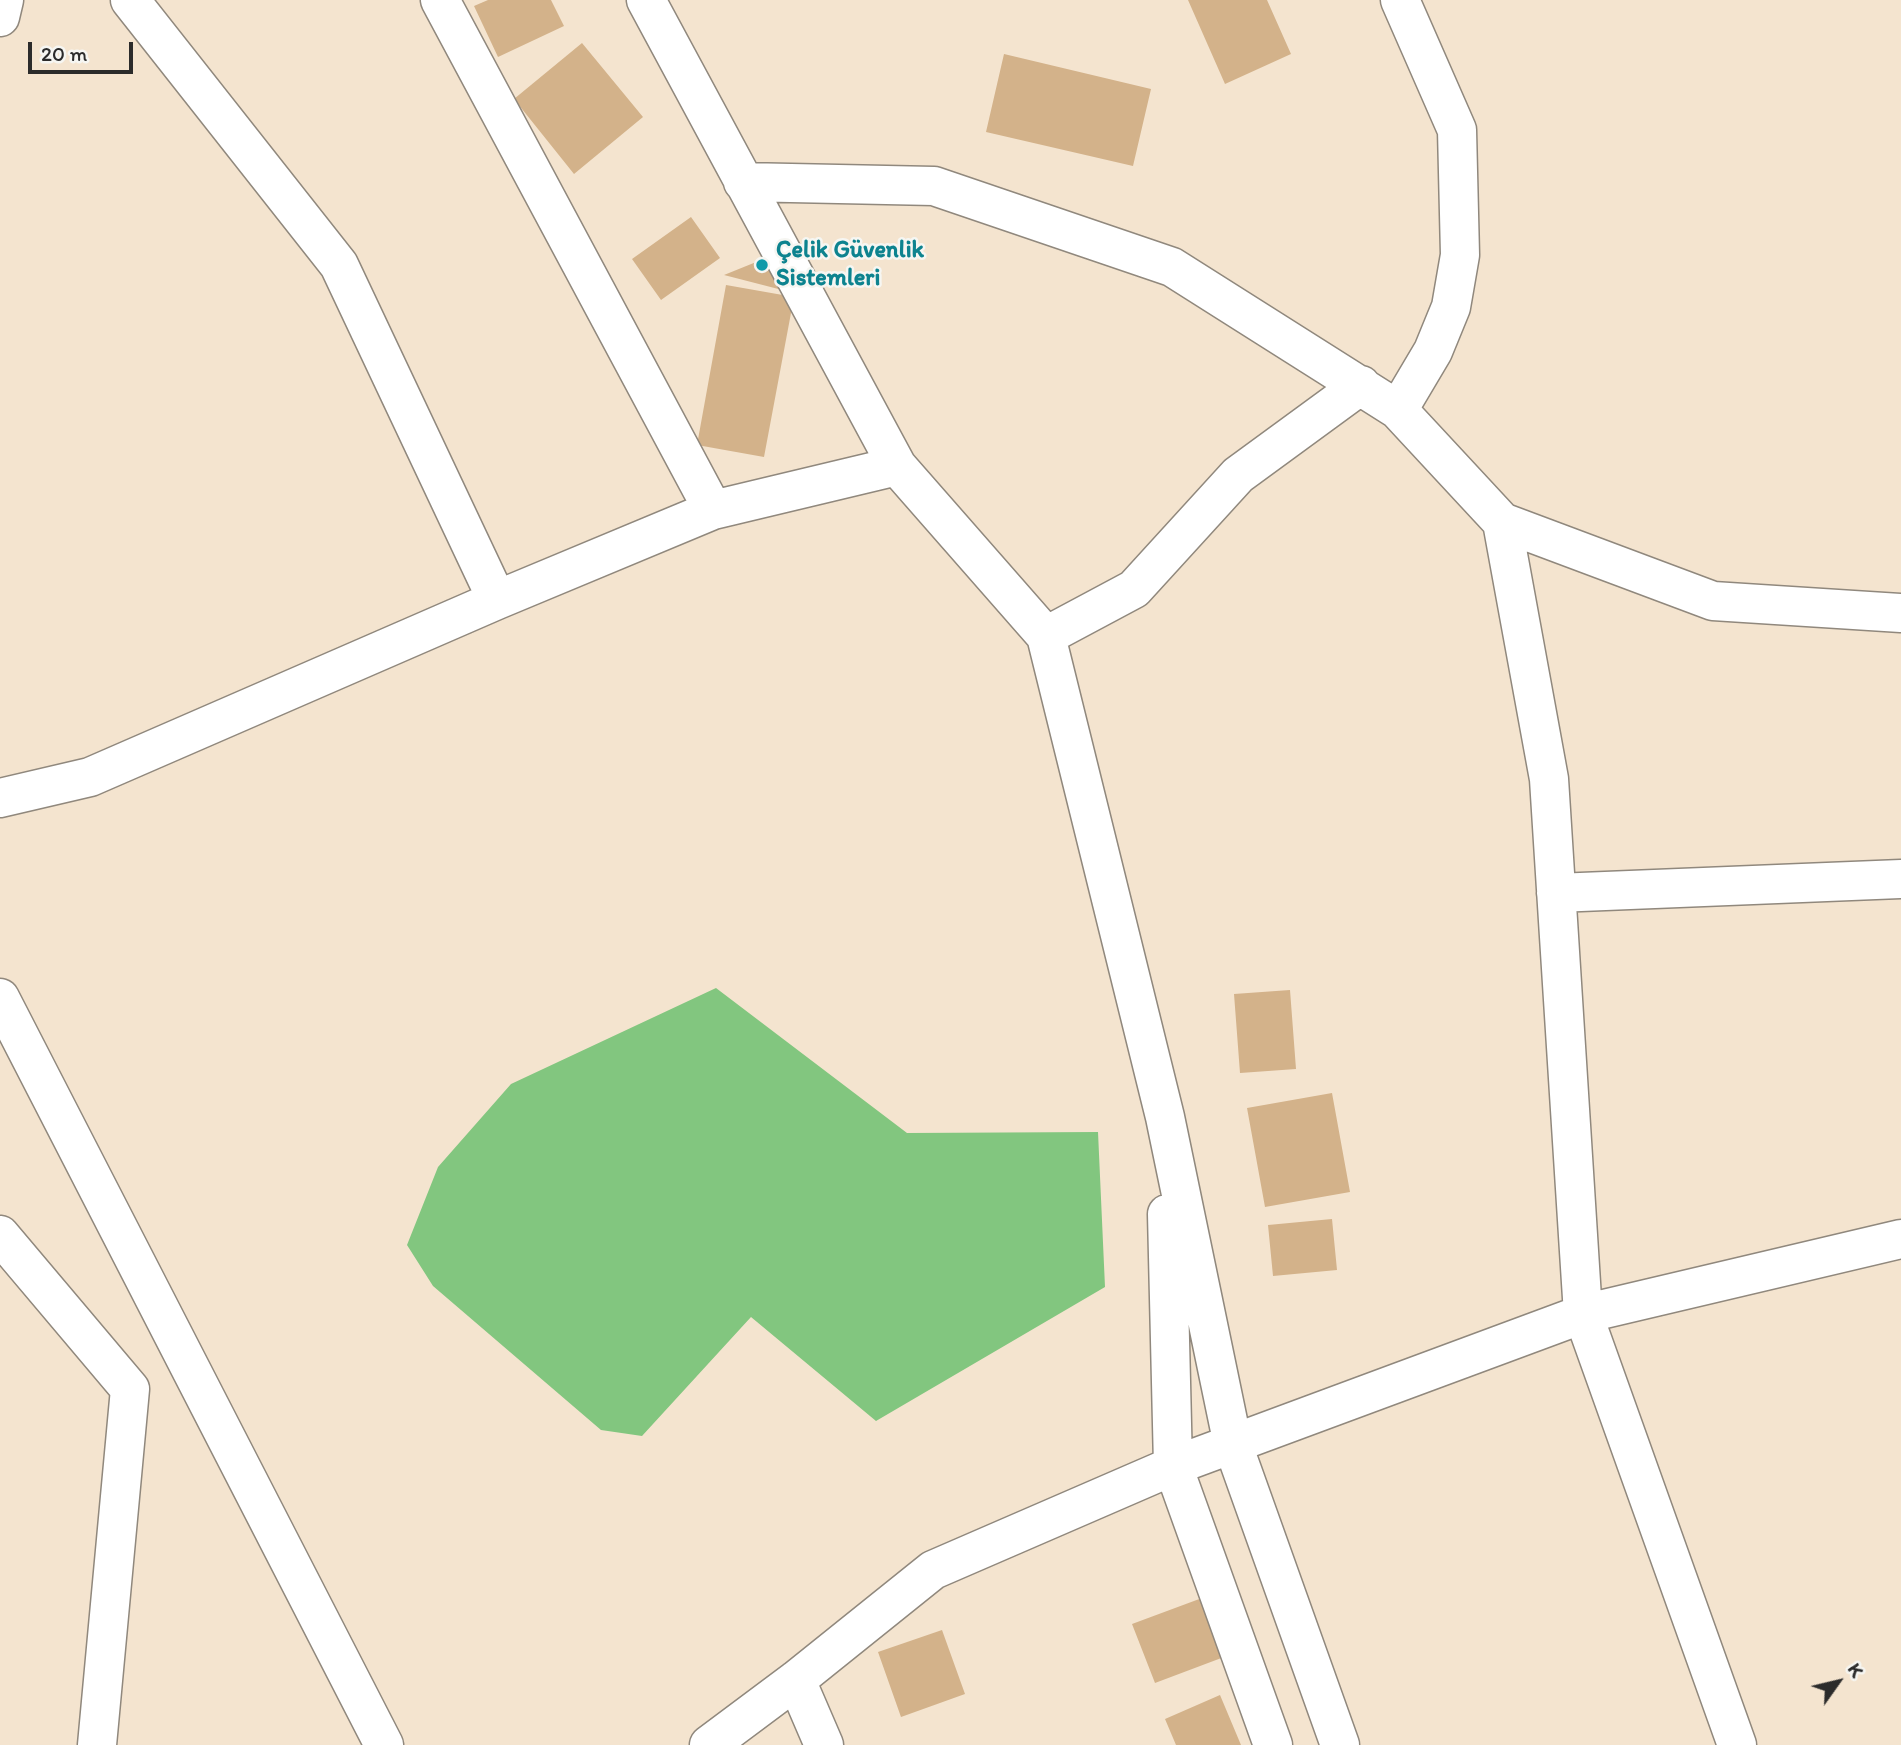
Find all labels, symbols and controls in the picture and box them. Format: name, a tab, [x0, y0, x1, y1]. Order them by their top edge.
scale bar	[32, 28, 136, 72]
text: 20 m	[41, 41, 87, 66]
place label: Çelik Güvenlik Sistemleri	[776, 237, 924, 293]
marker: Çelik Güvenlik Sistemleri	[754, 257, 770, 273]
north arrow	[1803, 1647, 1873, 1717]
text: K	[1843, 1659, 1869, 1681]

